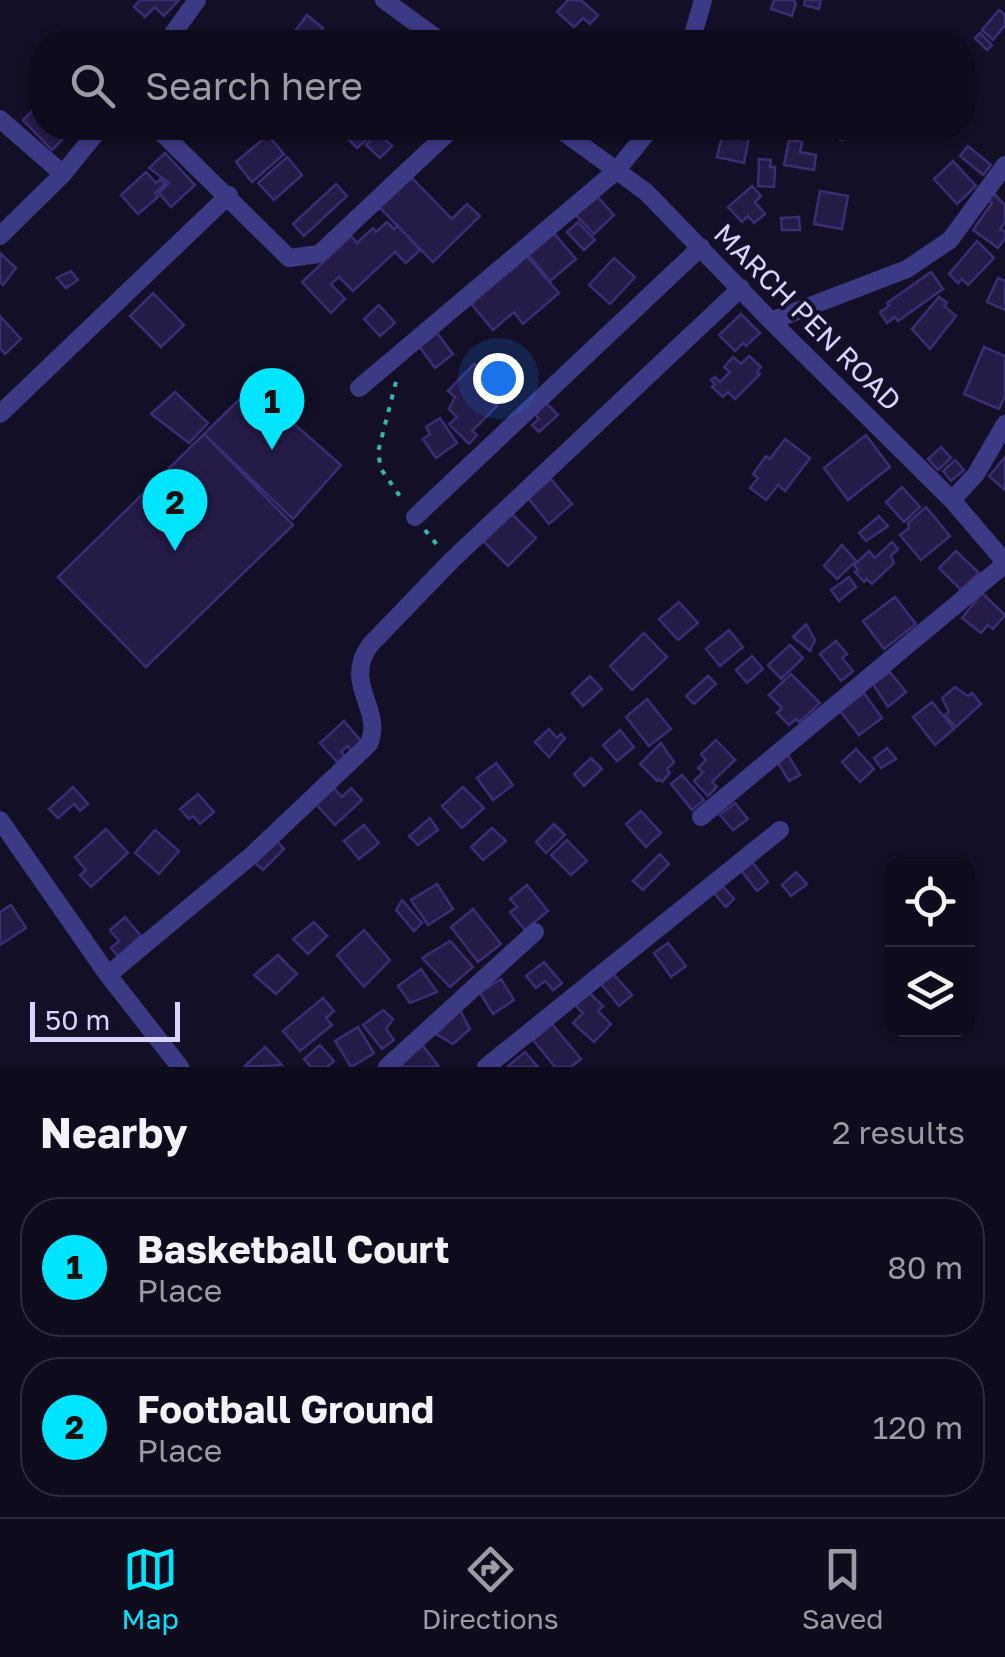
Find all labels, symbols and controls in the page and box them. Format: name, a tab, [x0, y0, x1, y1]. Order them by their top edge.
search box	[30, 30, 975, 140]
icon: search	[65, 58, 120, 113]
text: Search here	[145, 63, 363, 108]
street label: MARCH PEN ROAD	[708, 217, 908, 417]
your location	[473, 353, 524, 404]
pin: 1	[240, 368, 304, 450]
pin: 2	[142, 468, 208, 551]
map controls	[885, 857, 975, 1037]
button: locate	[885, 857, 975, 947]
button: layers	[885, 947, 975, 1037]
scale bar	[30, 997, 180, 1042]
text: 50 m	[45, 1003, 110, 1036]
text: Nearby	[40, 1107, 188, 1157]
text: 2 results	[832, 1113, 965, 1151]
text: Basketball Court	[137, 1226, 449, 1271]
text: 1	[66, 1248, 83, 1286]
text: 80 m	[887, 1248, 963, 1286]
text: Place	[137, 1271, 222, 1309]
text: Football Ground	[137, 1386, 434, 1431]
text: 2	[65, 1408, 84, 1446]
text: 120 m	[873, 1408, 963, 1446]
text: Place	[137, 1431, 222, 1469]
tab: Map	[122, 1542, 179, 1635]
tab: Directions	[422, 1542, 559, 1635]
tab: Saved	[802, 1542, 883, 1635]

